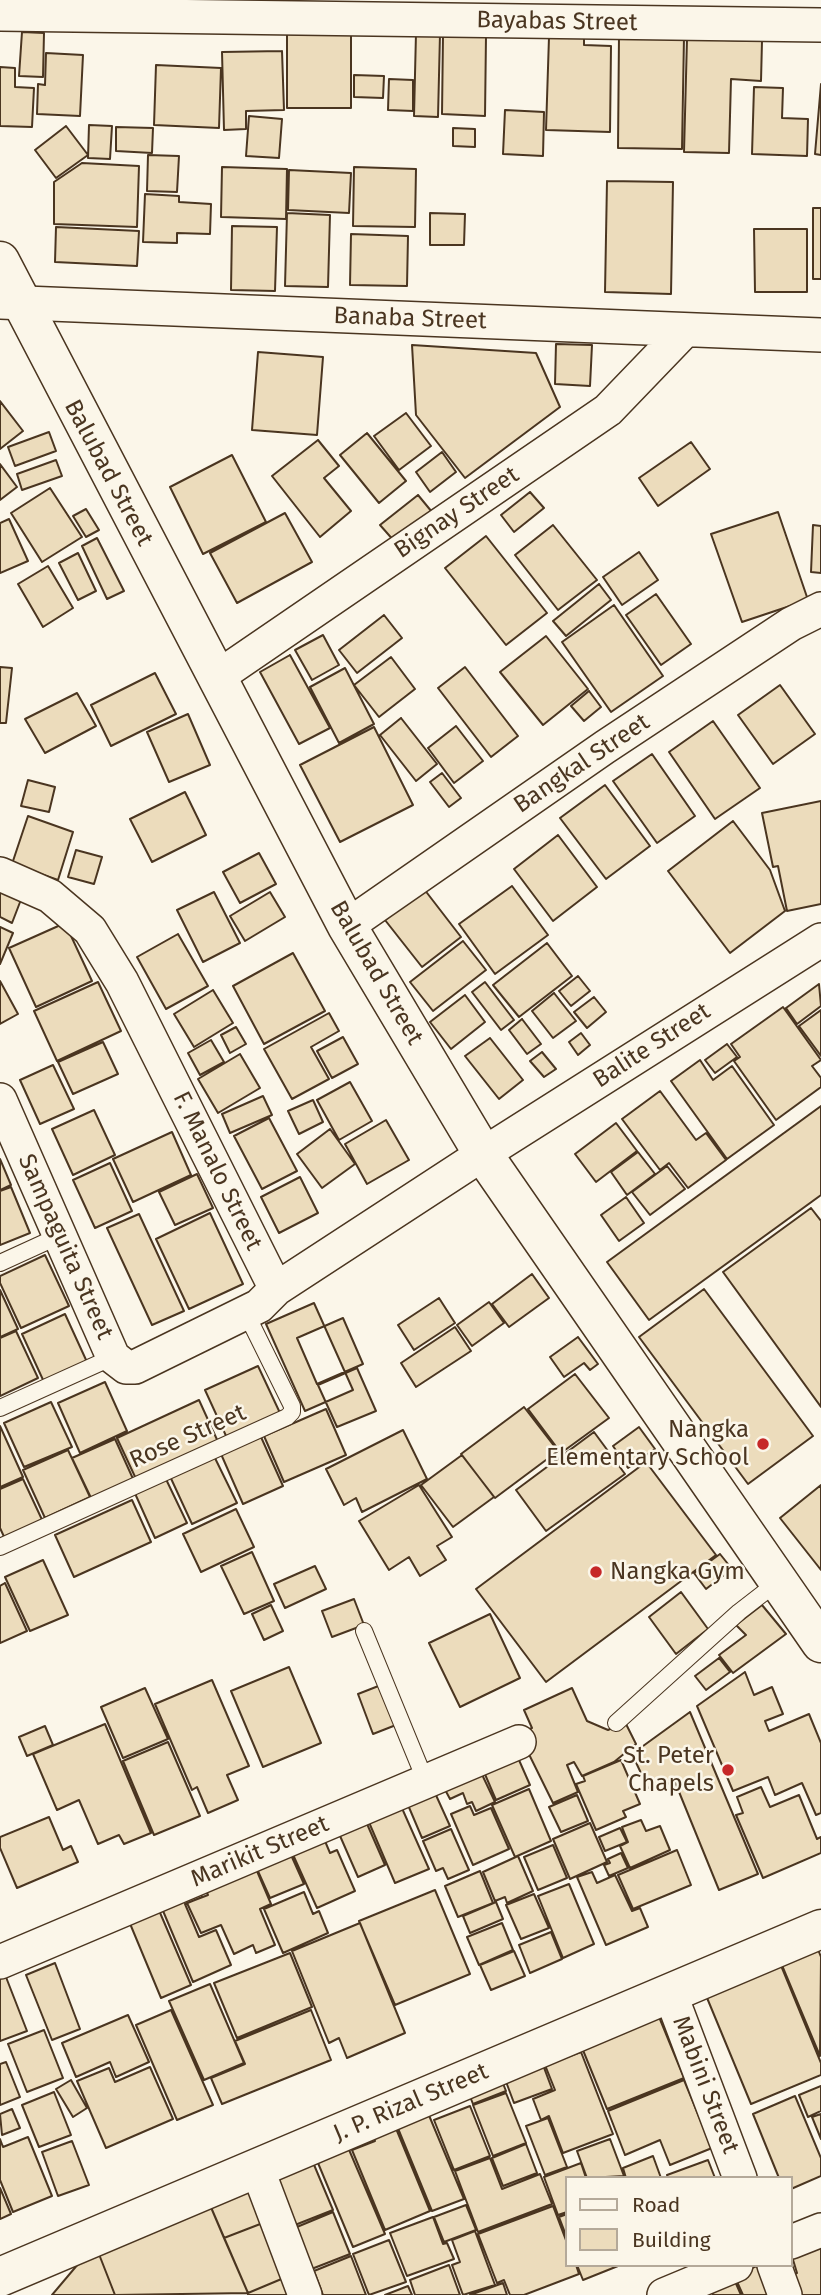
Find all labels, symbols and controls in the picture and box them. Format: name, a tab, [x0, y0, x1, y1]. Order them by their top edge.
street label: Bayabas Street	[476, 6, 638, 38]
street label: Banaba Street	[333, 302, 487, 336]
street label: Balubad Street	[57, 395, 159, 551]
street label: Bignay Street	[389, 461, 525, 565]
street label: Bangkal Street	[509, 708, 655, 820]
street label: Balubad Street	[323, 896, 429, 1050]
street label: Balite Street	[588, 997, 716, 1095]
street label: F. Manalo Street	[166, 1087, 268, 1255]
street label: Sampaguita Street	[11, 1150, 119, 1344]
street label: Rose Street	[126, 1399, 250, 1475]
place label: Nangka Elementary School	[546, 1416, 749, 1472]
marker: Nangka Elementary School	[755, 1436, 771, 1452]
place label: Nangka Gym	[610, 1558, 745, 1586]
marker: Nangka Gym	[588, 1564, 604, 1580]
place label: St. Peter Chapels	[623, 1742, 714, 1798]
marker: St. Peter Chapels	[720, 1762, 736, 1778]
street label: Marikit Street	[187, 1810, 333, 1894]
street label: Mabini Street	[666, 2012, 744, 2158]
street label: J. P. Rizal Street	[329, 2057, 493, 2149]
legend	[566, 2176, 793, 2267]
text: Road	[632, 2192, 680, 2218]
text: Building	[632, 2227, 711, 2253]

